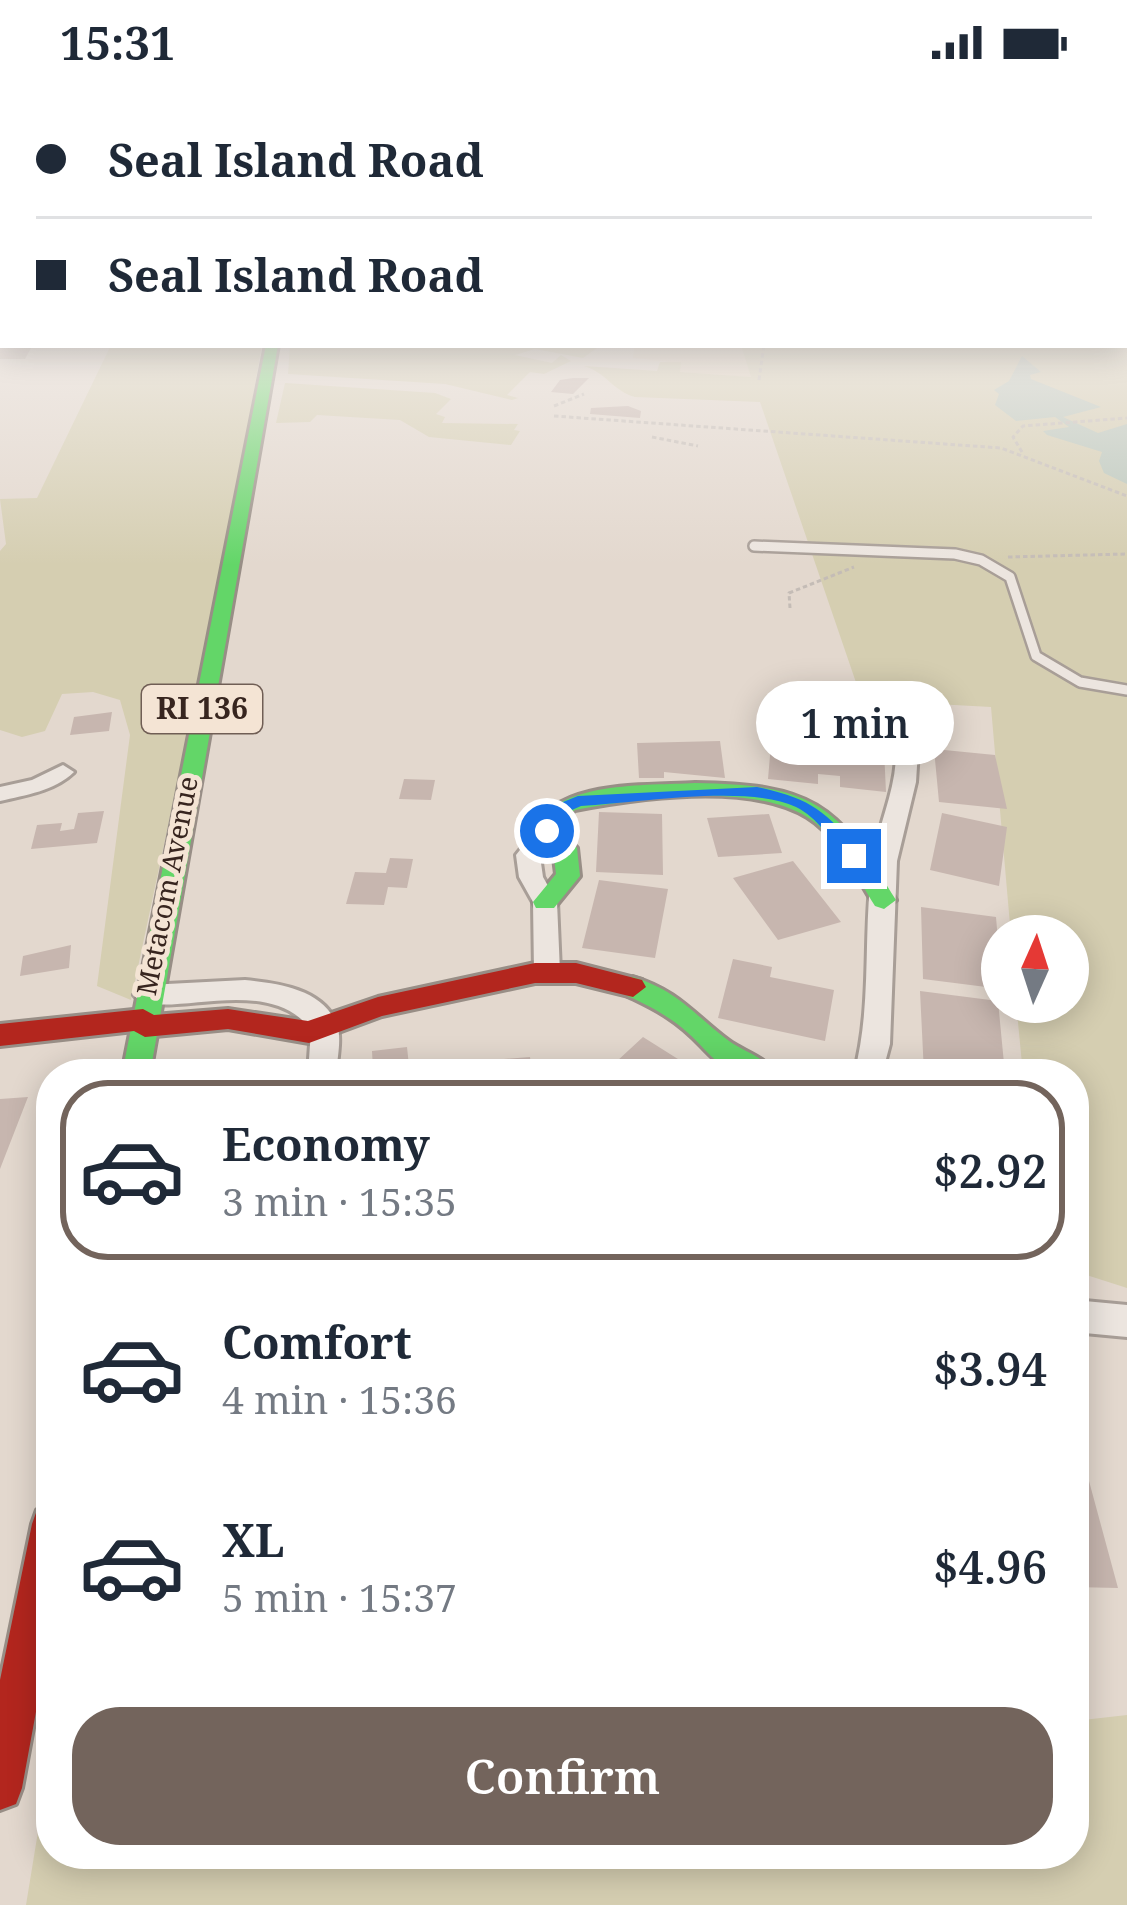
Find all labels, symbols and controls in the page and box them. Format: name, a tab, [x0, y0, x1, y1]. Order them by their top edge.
text: 15:31	[60, 12, 175, 73]
text: Seal Island Road	[108, 129, 484, 190]
text: Seal Island Road	[108, 244, 484, 305]
callout: 1 min	[755, 682, 953, 766]
road number: RI 136	[142, 685, 262, 733]
text: 1 min	[801, 696, 909, 749]
street label: Metacom Avenue	[127, 773, 206, 998]
route start	[520, 804, 574, 858]
route end	[827, 829, 881, 883]
north arrow	[981, 915, 1089, 1023]
map controls	[981, 915, 1089, 1023]
text: Economy	[222, 1113, 430, 1174]
icon: car	[78, 1116, 186, 1224]
text: $2.92	[933, 1140, 1047, 1201]
text: 3 min · 15:35	[222, 1174, 457, 1227]
text: Comfort	[222, 1311, 412, 1372]
icon: car	[78, 1314, 186, 1422]
text: $3.94	[933, 1338, 1047, 1399]
text: 4 min · 15:36	[222, 1372, 457, 1425]
text: XL	[222, 1509, 284, 1570]
icon: car	[78, 1512, 186, 1620]
text: $4.96	[933, 1536, 1047, 1597]
text: 5 min · 15:37	[222, 1570, 457, 1623]
button: Confirm	[72, 1707, 1053, 1845]

